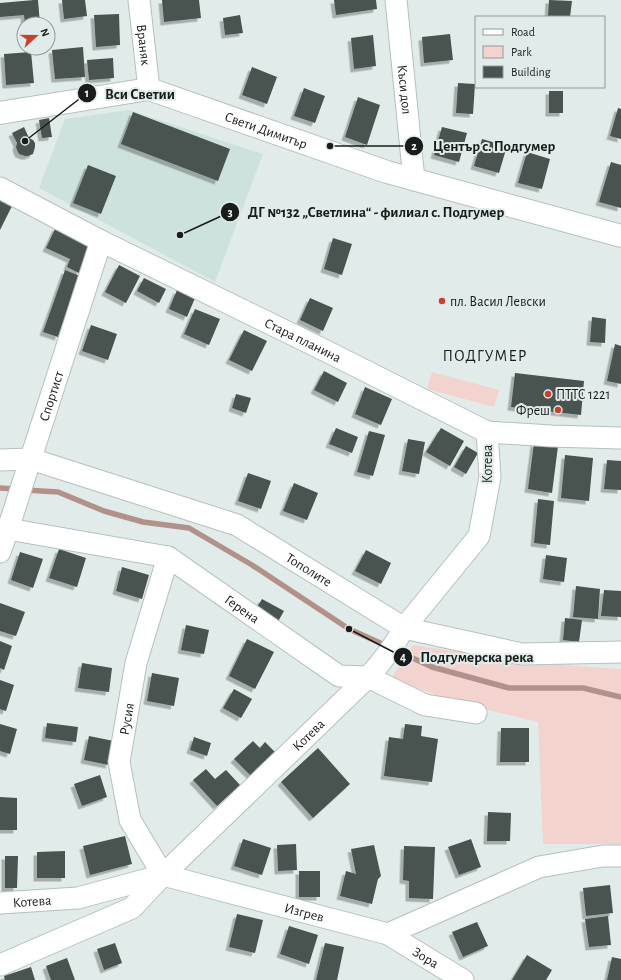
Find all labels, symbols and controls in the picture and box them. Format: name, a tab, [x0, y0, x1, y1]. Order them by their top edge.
north arrow	[16, 16, 56, 56]
legend	[475, 16, 605, 88]
street label: Враняк	[134, 23, 152, 67]
text: Road	[511, 26, 535, 38]
text: N	[38, 27, 51, 38]
text: Park	[511, 46, 532, 58]
street label: Къси дол	[395, 64, 413, 115]
text: Building	[511, 66, 551, 78]
callout: Вси Светии	[77, 80, 183, 107]
text: 1	[85, 87, 89, 99]
text: Вси Светии	[105, 87, 175, 102]
street label: Свети Димитър	[223, 110, 309, 152]
callout: Център с. Подгумер	[404, 132, 563, 159]
text: Център с. Подгумер	[433, 139, 555, 154]
text: 2	[411, 140, 417, 152]
callout: ДГ №132 „Светлина“ - филиал с. Подгумер	[220, 199, 512, 226]
text: ДГ №132 „Светлина“ - филиал с. Подгумер	[248, 205, 504, 220]
text: 3	[227, 206, 233, 218]
place label: пл. Васил Левски	[450, 295, 546, 309]
marker: пл. Васил Левски	[437, 296, 447, 306]
street label: Стара планина	[262, 316, 344, 366]
district label: ПОДГУМЕР	[443, 348, 527, 364]
street label: Спортист	[37, 369, 67, 423]
place label: ПТТС 1221	[556, 388, 610, 402]
marker: ПТТС 1221	[543, 389, 553, 399]
place label: Фреш	[516, 404, 550, 418]
marker: Фреш	[553, 405, 563, 415]
street label: Котева	[481, 444, 495, 483]
street label: Тополите	[283, 551, 334, 590]
street label: Герена	[222, 593, 262, 627]
callout: Подгумерска река	[393, 643, 542, 670]
text: Подгумерска река	[420, 650, 534, 665]
text: 4	[400, 651, 406, 663]
street label: Русия	[118, 702, 137, 736]
street label: Котева	[290, 717, 328, 754]
street label: Котева	[12, 894, 52, 910]
street label: Изгрев	[283, 901, 325, 925]
street label: Зора	[410, 945, 441, 972]

